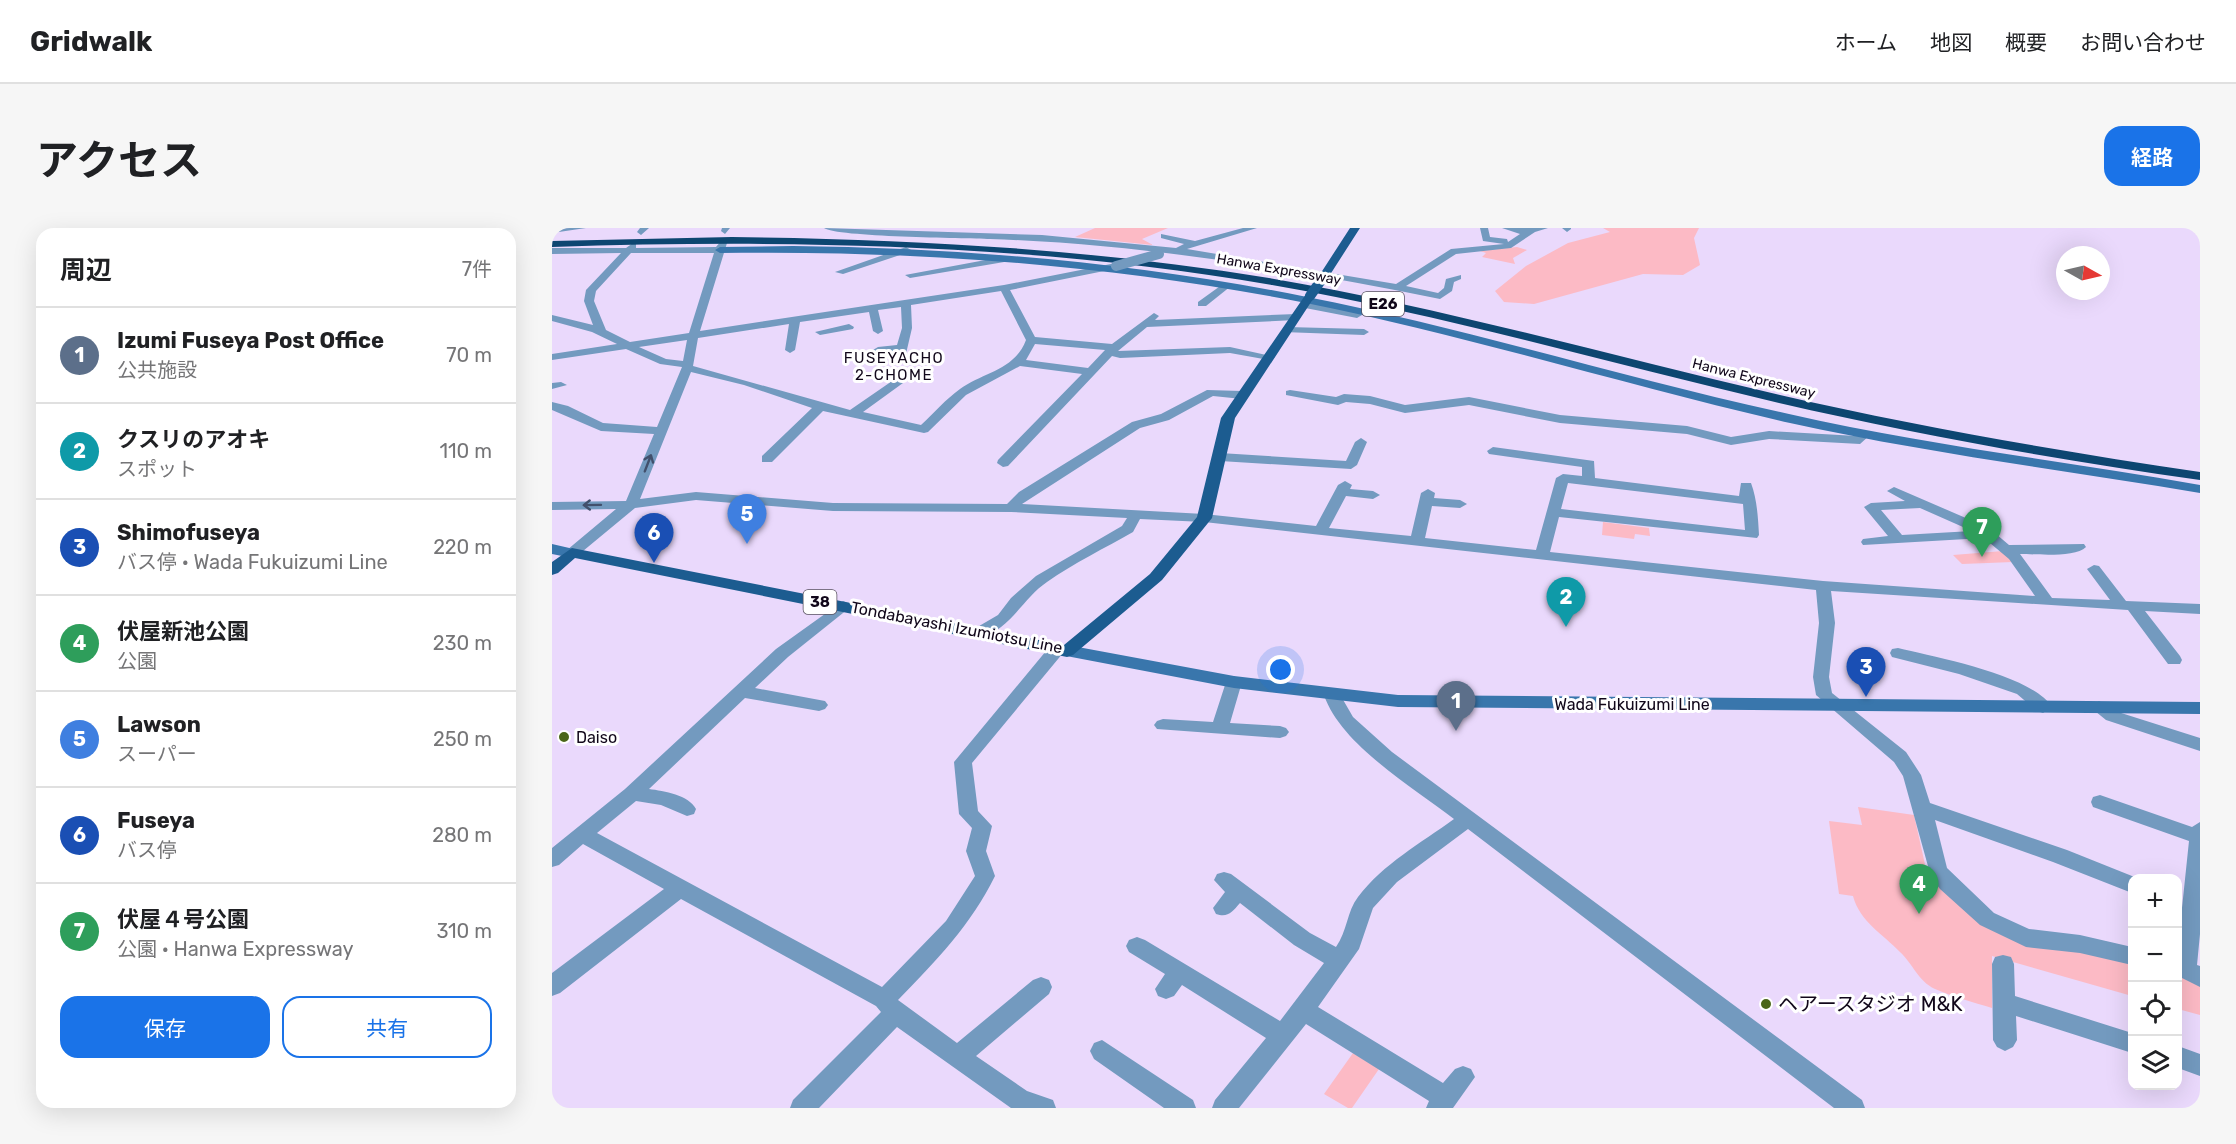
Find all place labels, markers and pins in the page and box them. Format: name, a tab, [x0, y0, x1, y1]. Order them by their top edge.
pin: 5	[728, 494, 766, 544]
pin: 7	[1962, 508, 2002, 557]
pin: 6	[634, 514, 674, 563]
pin: 2	[1546, 578, 1586, 627]
pin: 3	[1846, 648, 1886, 697]
pin: 1	[1436, 682, 1476, 731]
place label: Daiso	[576, 728, 617, 747]
marker: Daiso	[557, 730, 571, 744]
pin: 4	[1900, 864, 1938, 914]
place label: ヘアースタジオ M&K	[1778, 992, 1962, 1016]
marker: ヘアースタジオ M&K	[1759, 997, 1773, 1011]

